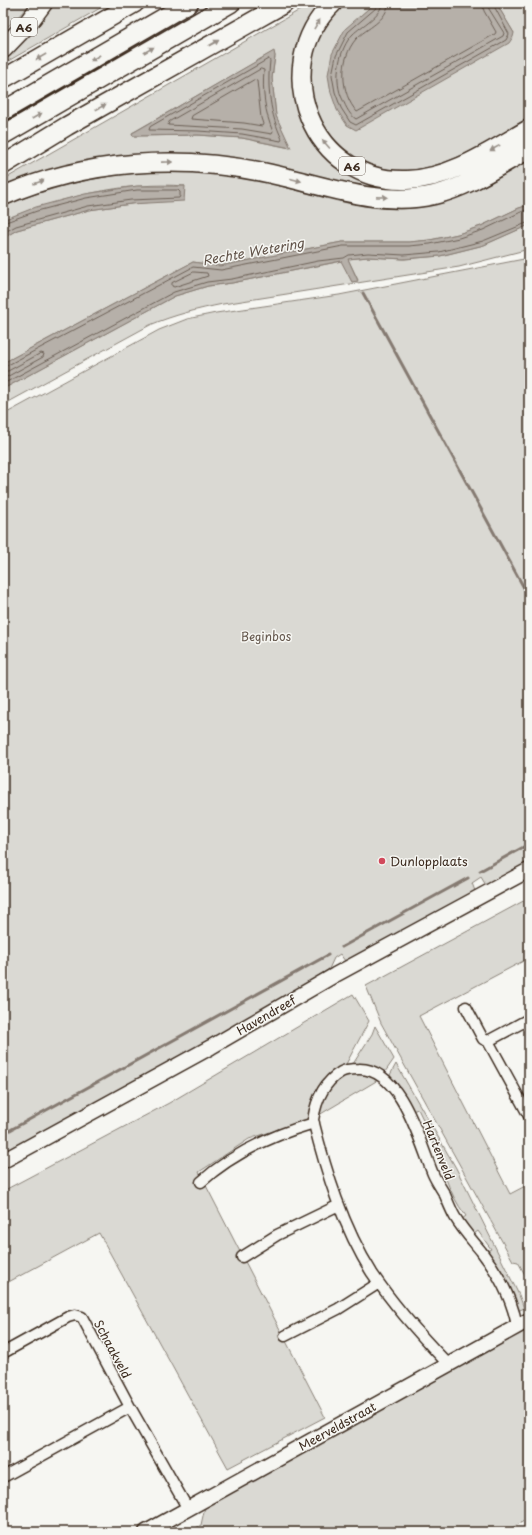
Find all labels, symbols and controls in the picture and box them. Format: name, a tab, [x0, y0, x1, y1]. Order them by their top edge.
road number: A6	[11, 18, 37, 36]
one-way arrow	[313, 19, 321, 29]
one-way arrow	[209, 40, 220, 46]
one-way arrow	[143, 47, 155, 54]
one-way arrow	[35, 54, 47, 61]
one-way arrow	[89, 54, 101, 61]
one-way arrow	[95, 104, 107, 110]
one-way arrow	[31, 112, 43, 119]
one-way arrow	[322, 139, 331, 150]
one-way arrow	[489, 145, 501, 151]
road number: A6	[339, 157, 365, 175]
one-way arrow	[161, 159, 174, 165]
one-way arrow	[289, 177, 302, 183]
one-way arrow	[34, 179, 46, 185]
one-way arrow	[376, 194, 389, 200]
water label: Rechte Wetering	[201, 233, 306, 269]
park label: Beginbos	[241, 627, 292, 645]
place label: Dunlopplaats	[390, 852, 468, 870]
marker: Dunlopplaats	[377, 856, 387, 866]
street label: Havendreef	[233, 990, 300, 1039]
street label: Hartenveld	[419, 1117, 459, 1183]
street label: Schaakveld	[90, 1317, 136, 1381]
street label: Meerveldstraat	[295, 1397, 379, 1455]

